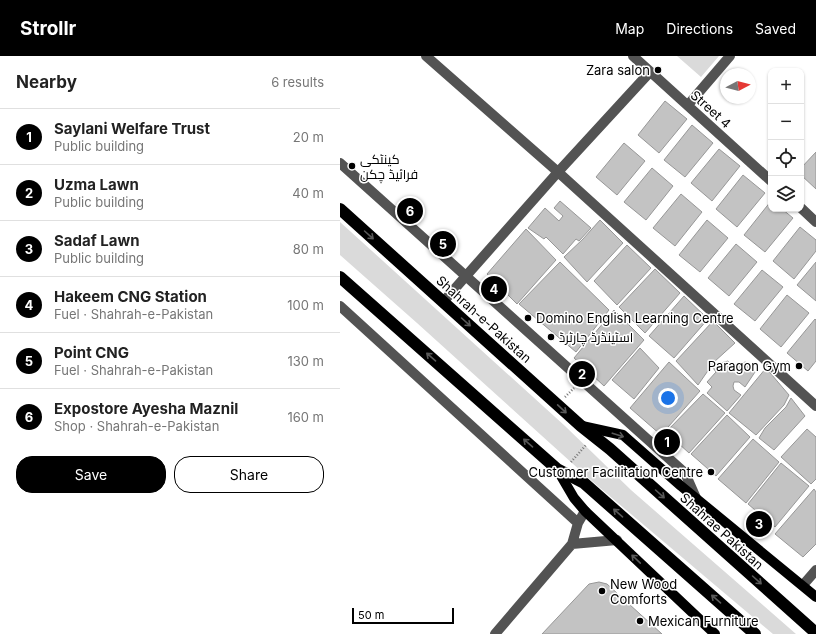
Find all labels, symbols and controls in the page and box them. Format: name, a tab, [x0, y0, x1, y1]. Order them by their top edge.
text: Strollr	[20, 17, 76, 40]
text: Map	[615, 20, 644, 37]
text: Directions	[666, 20, 733, 37]
text: Saved	[755, 20, 796, 37]
place label: Zara salon	[586, 62, 650, 78]
marker: Zara salon	[653, 65, 663, 75]
north arrow	[720, 68, 756, 104]
map controls	[768, 68, 804, 212]
button: +	[768, 68, 804, 104]
text: Nearby	[16, 72, 77, 92]
text: 6 results	[271, 74, 324, 90]
street label: Street 4	[688, 87, 734, 131]
button: −	[768, 104, 804, 140]
text: Saylani Welfare Trust	[54, 119, 210, 138]
text: 1	[26, 129, 32, 145]
text: 20 m	[293, 129, 324, 145]
text: Public building	[54, 138, 144, 154]
button: locate	[768, 140, 804, 176]
place label: کینٹکی فرائیڈ چکن	[360, 151, 418, 184]
marker: کینٹکی فرائیڈ چکن	[347, 161, 357, 171]
text: Uzma Lawn	[54, 175, 139, 194]
button: layers	[768, 176, 804, 212]
text: 2	[25, 185, 33, 201]
text: 40 m	[292, 185, 324, 201]
text: Public building	[54, 194, 144, 210]
pin: 6	[397, 196, 423, 226]
pin: 5	[430, 229, 456, 259]
one-way arrow	[364, 230, 374, 239]
text: Sadaf Lawn	[54, 231, 140, 250]
text: 3	[25, 241, 33, 257]
text: 80 m	[293, 241, 324, 257]
text: Public building	[54, 250, 144, 266]
street label: Shahrah-e-Pakistan	[433, 272, 535, 366]
pin: 4	[481, 274, 507, 304]
text: Hakeem CNG Station	[54, 287, 207, 306]
text: 4	[25, 297, 33, 313]
text: 100 m	[287, 297, 324, 313]
text: Fuel · Shahrah-e-Pakistan	[54, 306, 213, 322]
place label: Domino English Learning Centre	[536, 310, 734, 326]
marker: Domino English Learning Centre	[523, 313, 533, 323]
one-way arrow	[460, 317, 471, 326]
place label: اسٹینڈرڈ چارٹرڈ	[559, 329, 633, 347]
marker: اسٹینڈرڈ چارٹرڈ	[546, 332, 556, 342]
text: Point CNG	[54, 343, 129, 362]
text: 5	[25, 353, 33, 369]
text: 130 m	[287, 353, 324, 369]
one-way arrow	[426, 353, 436, 362]
place label: Paragon Gym	[708, 358, 791, 374]
pin: 2	[569, 359, 595, 389]
marker: Paragon Gym	[794, 361, 804, 371]
text: Fuel · Shahrah-e-Pakistan	[54, 362, 213, 378]
your location	[658, 388, 678, 408]
text: Expostore Ayesha Maznil	[54, 399, 238, 418]
one-way arrow	[557, 404, 567, 414]
text: 6	[25, 409, 33, 425]
text: 160 m	[287, 409, 324, 425]
text: Shop · Shahrah-e-Pakistan	[54, 418, 219, 434]
pin: 1	[654, 427, 680, 457]
one-way arrow	[612, 432, 625, 439]
one-way arrow	[523, 438, 533, 448]
button: Save	[16, 456, 166, 493]
button: Share	[174, 456, 324, 493]
place label: Customer Facilitation Centre	[529, 464, 703, 480]
marker: Customer Facilitation Centre	[706, 467, 716, 477]
one-way arrow	[655, 489, 665, 498]
street label: Shahrae Pakistan	[677, 489, 767, 573]
one-way arrow	[613, 508, 623, 517]
pin: 3	[746, 509, 772, 539]
one-way arrow	[631, 554, 641, 564]
place label: New Wood Comforts	[610, 576, 677, 607]
one-way arrow	[752, 576, 762, 585]
marker: New Wood Comforts	[597, 586, 607, 596]
one-way arrow	[711, 595, 721, 604]
scale bar	[352, 606, 454, 625]
text: 50 m	[358, 608, 384, 622]
place label: Mexican Furniture	[648, 613, 759, 629]
marker: Mexican Furniture	[635, 616, 645, 626]

